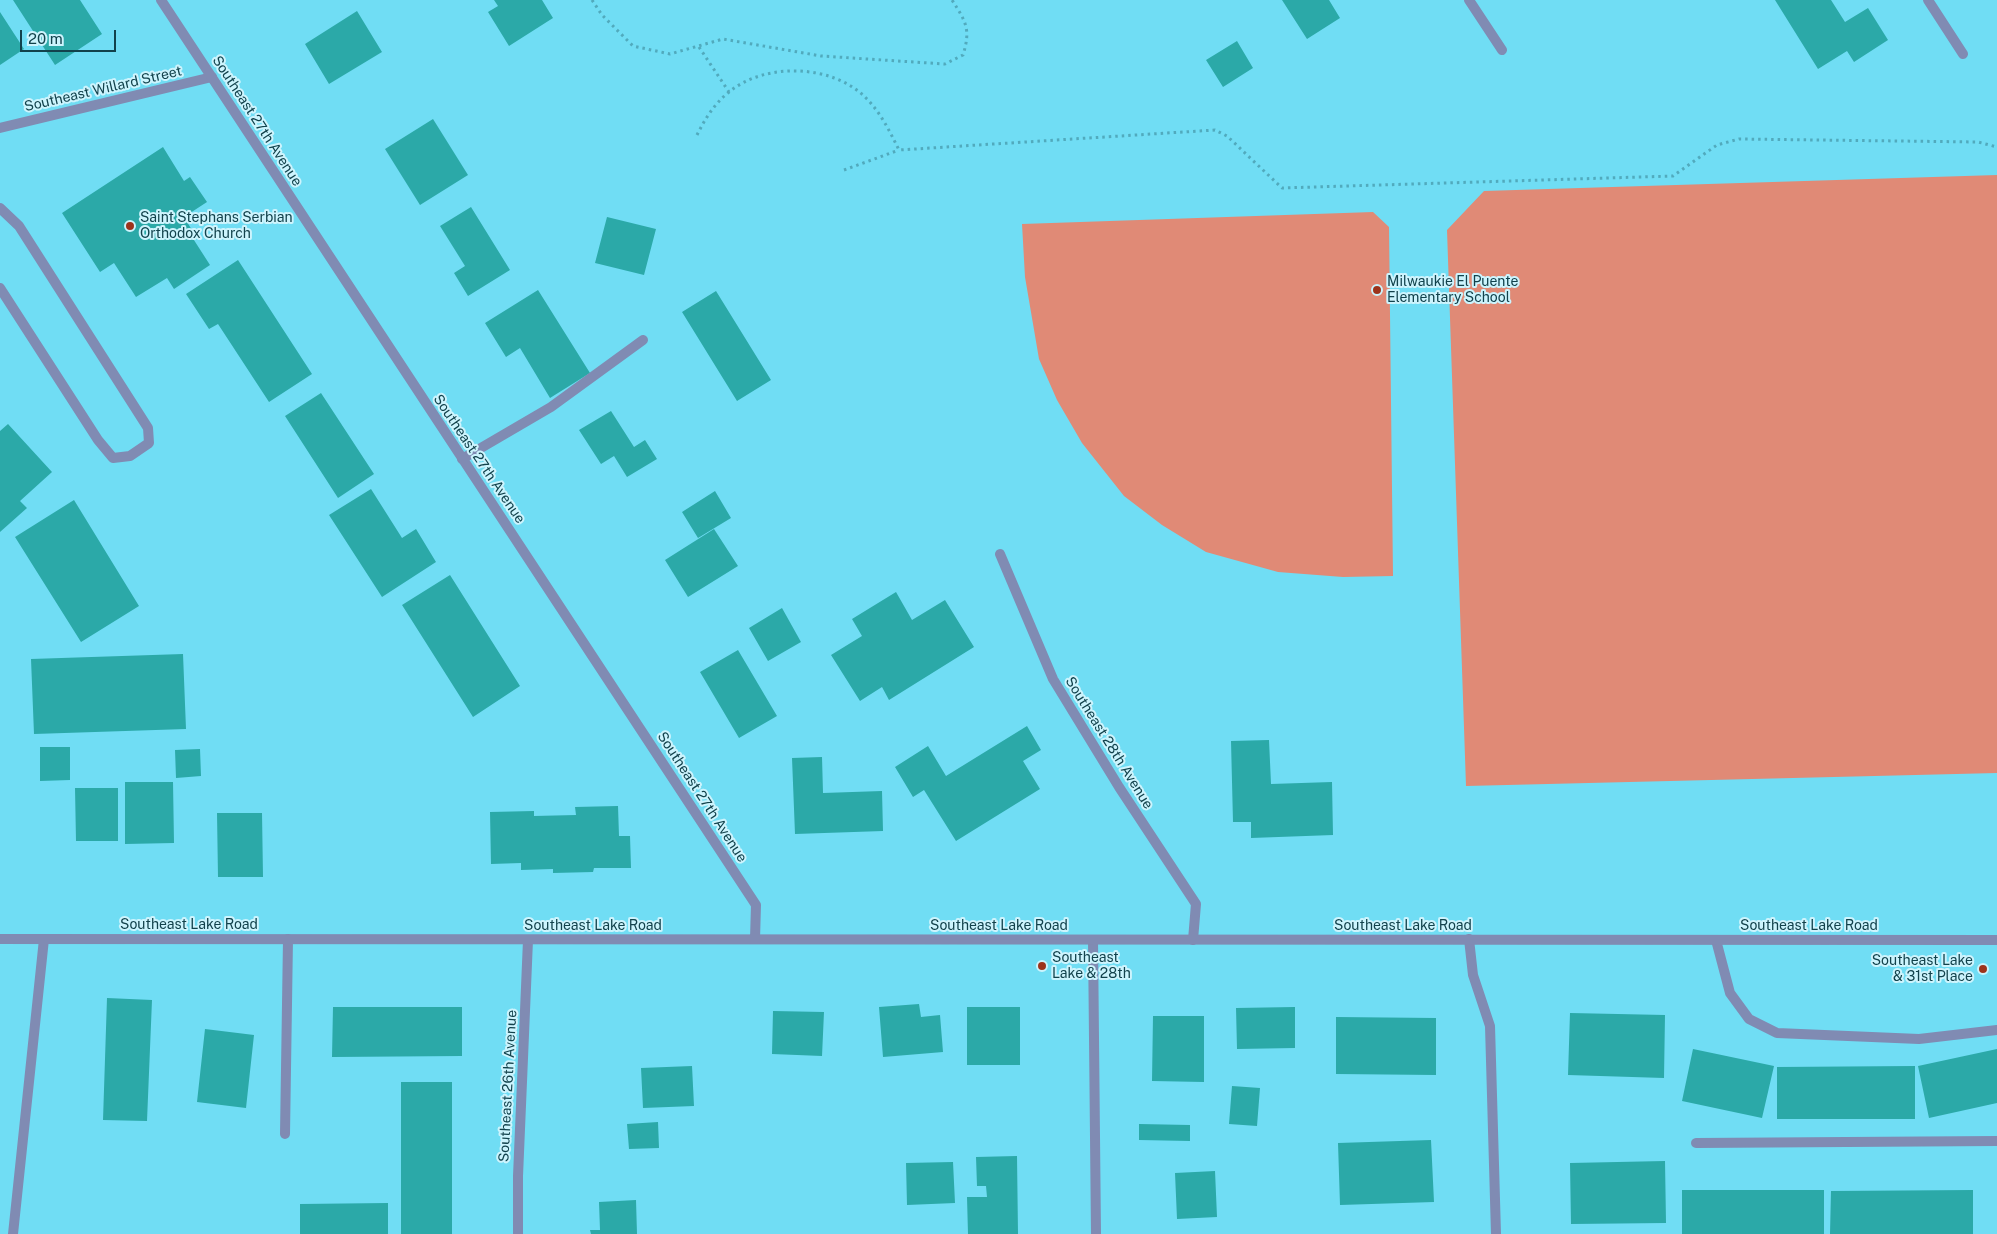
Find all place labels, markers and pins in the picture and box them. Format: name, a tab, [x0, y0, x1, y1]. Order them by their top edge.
place label: Saint Stephans Serbian Orthodox Church	[140, 210, 293, 242]
marker: Saint Stephans Serbian Orthodox Church	[124, 220, 136, 232]
place label: Milwaukie El Puente Elementary School	[1387, 274, 1518, 306]
marker: Milwaukie El Puente Elementary School	[1371, 284, 1383, 296]
place label: Southeast Lake & 28th	[1052, 950, 1131, 982]
place label: Southeast Lake & 31st Place	[1872, 953, 1973, 986]
marker: Southeast Lake & 28th	[1036, 960, 1048, 972]
marker: Southeast Lake & 31st Place	[1977, 963, 1989, 975]

